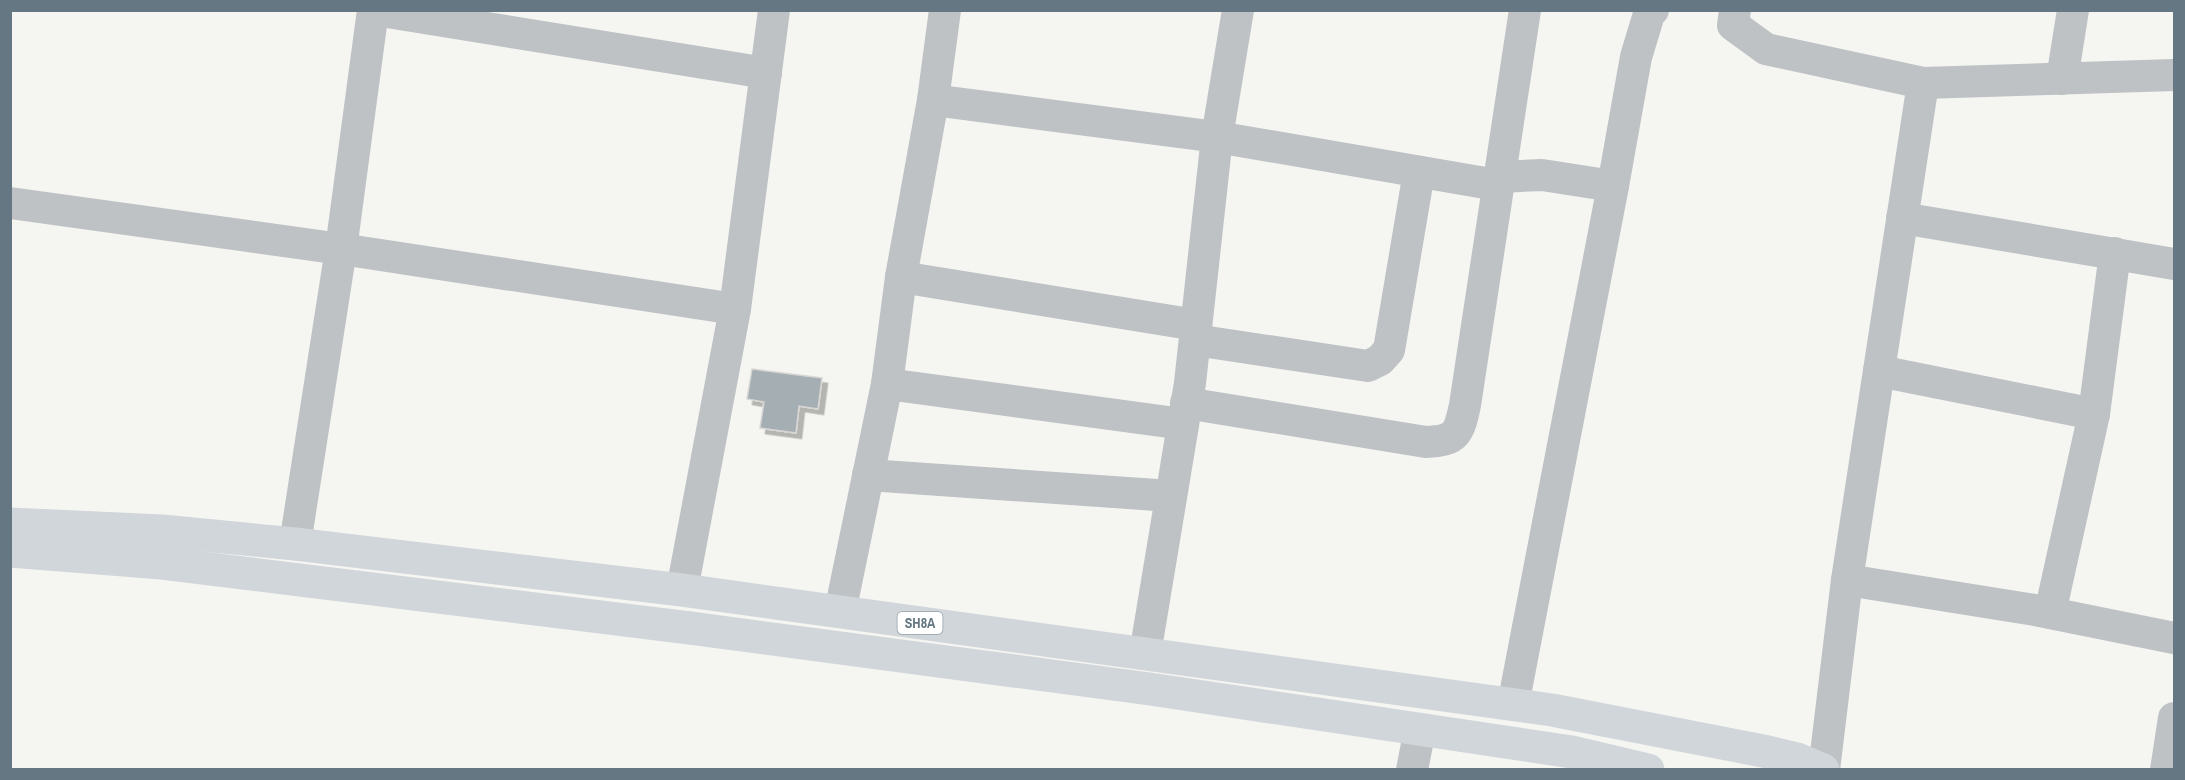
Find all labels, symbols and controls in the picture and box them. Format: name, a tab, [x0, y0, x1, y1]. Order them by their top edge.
road number: SH8A	[898, 612, 942, 634]

